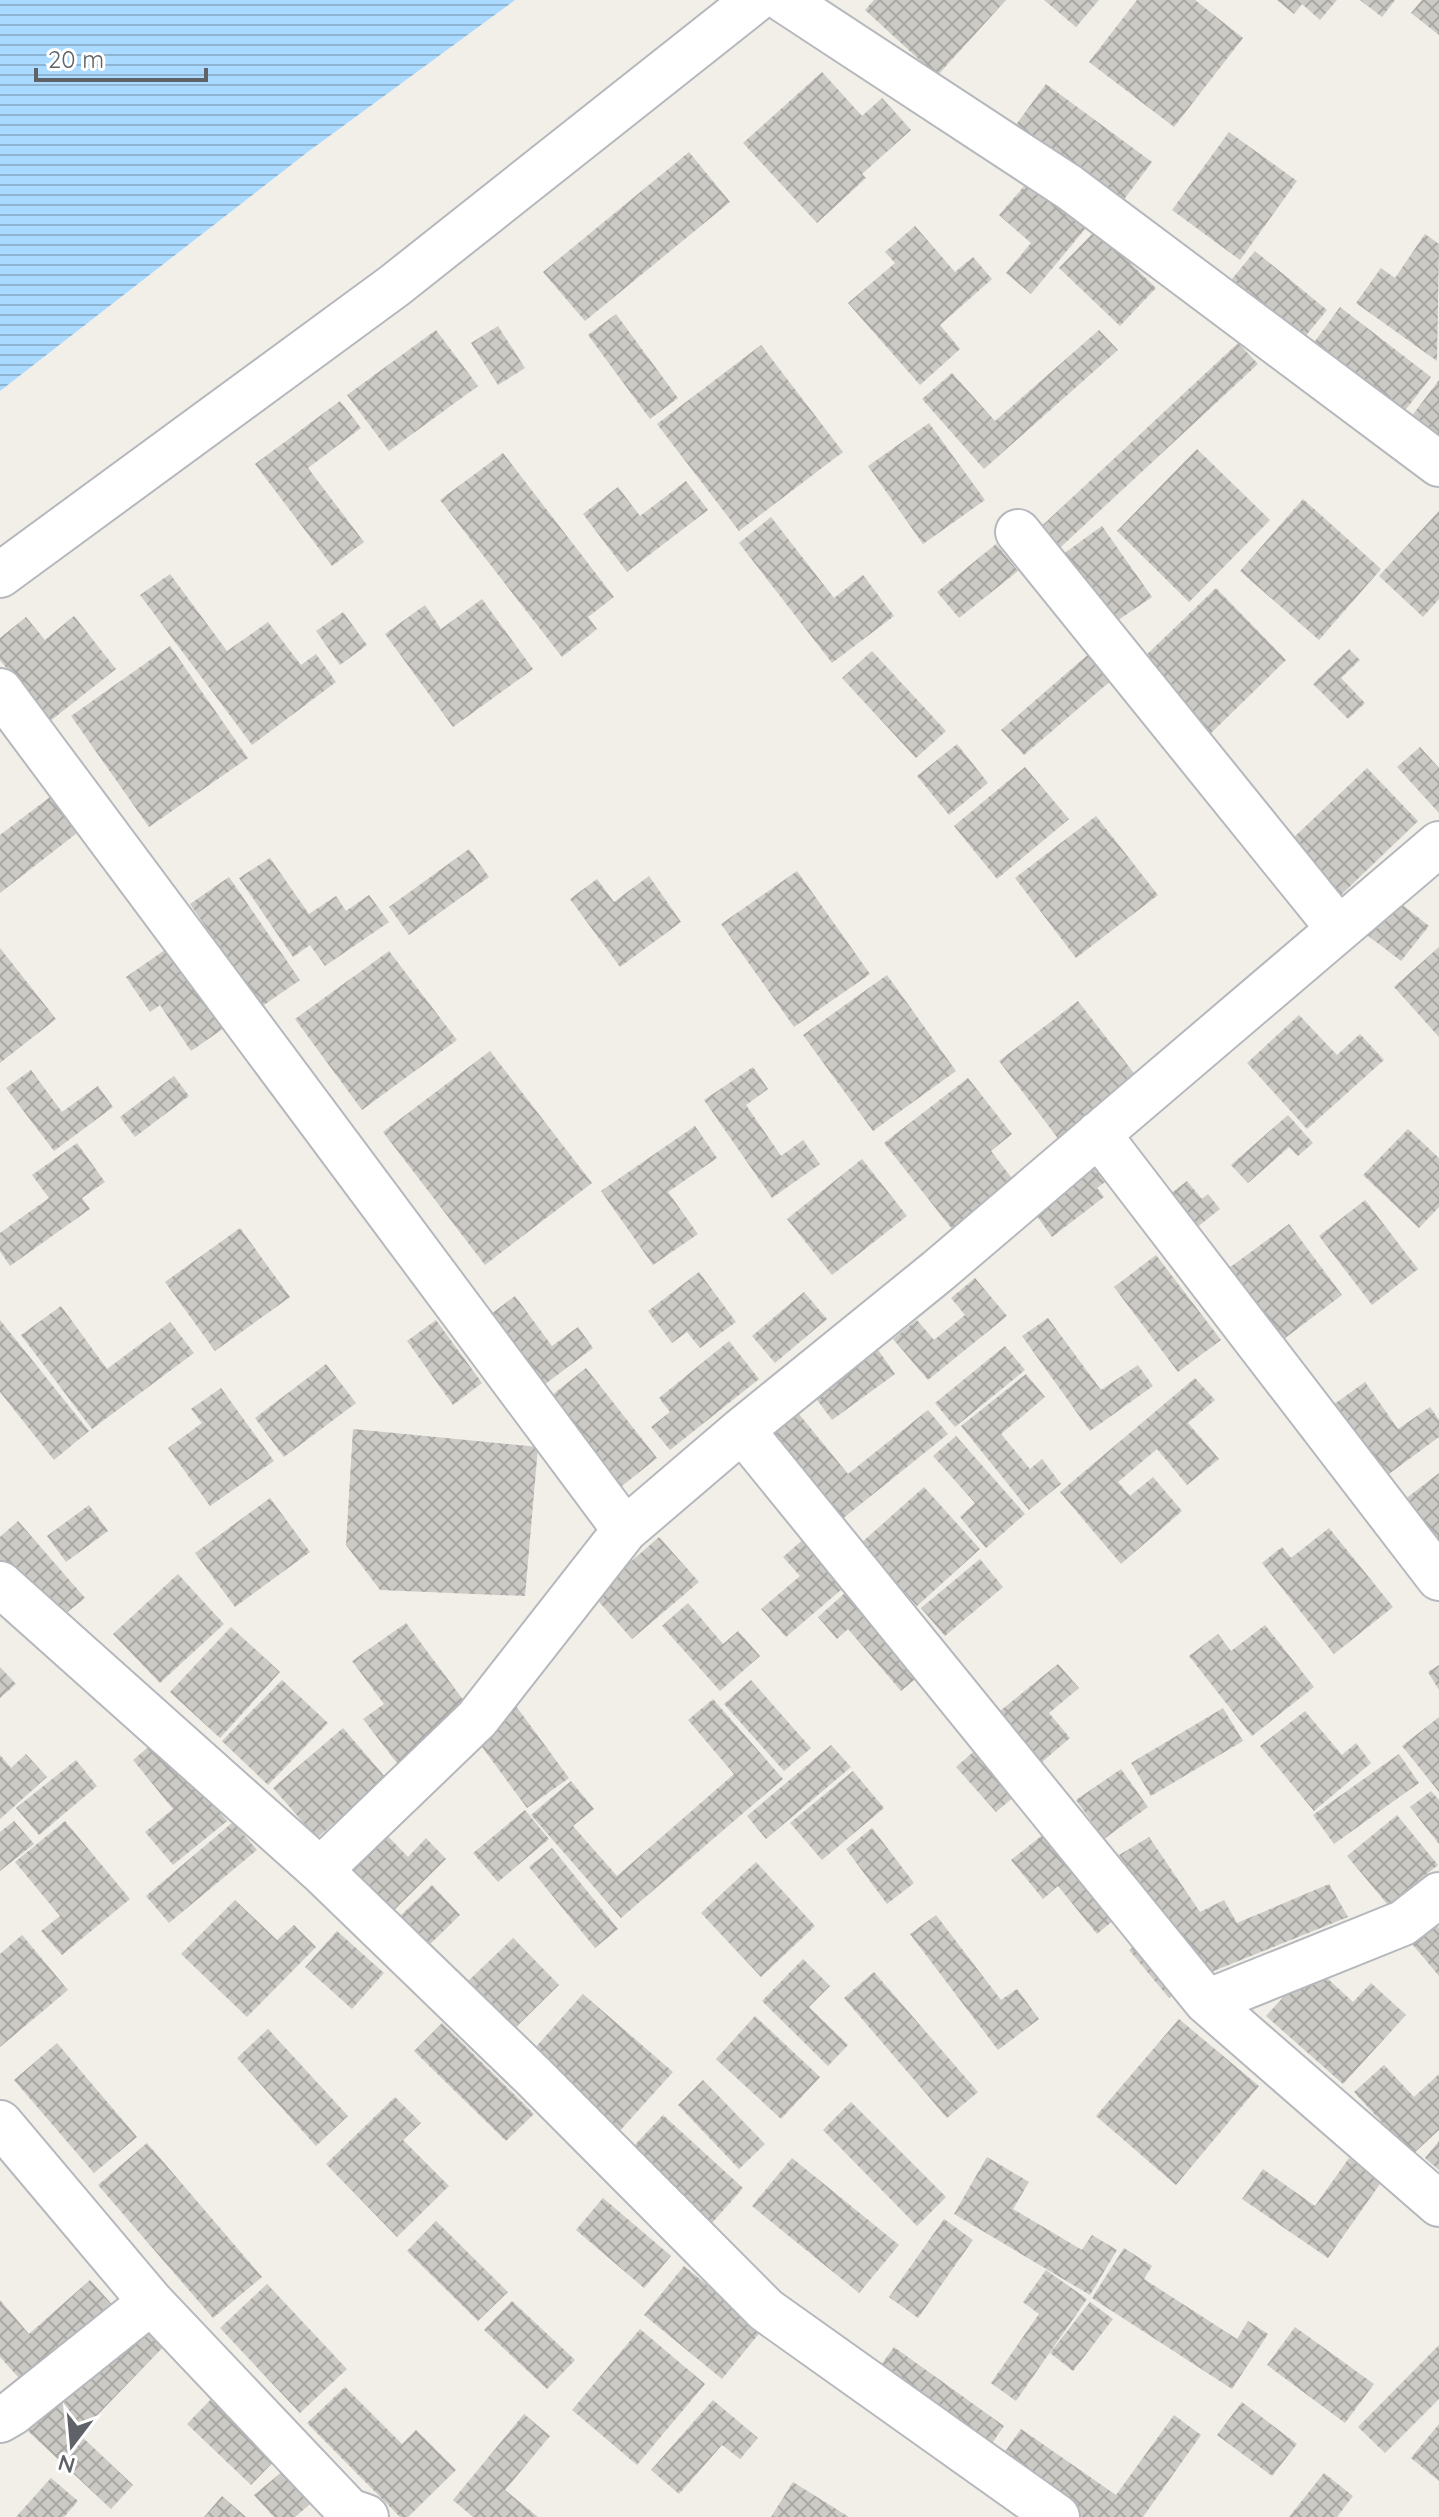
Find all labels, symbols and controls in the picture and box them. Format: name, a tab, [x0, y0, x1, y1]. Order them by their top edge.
scale bar	[36, 32, 206, 82]
text: 20 m	[48, 44, 104, 74]
north arrow	[32, 2405, 112, 2485]
text: N	[55, 2449, 78, 2480]

